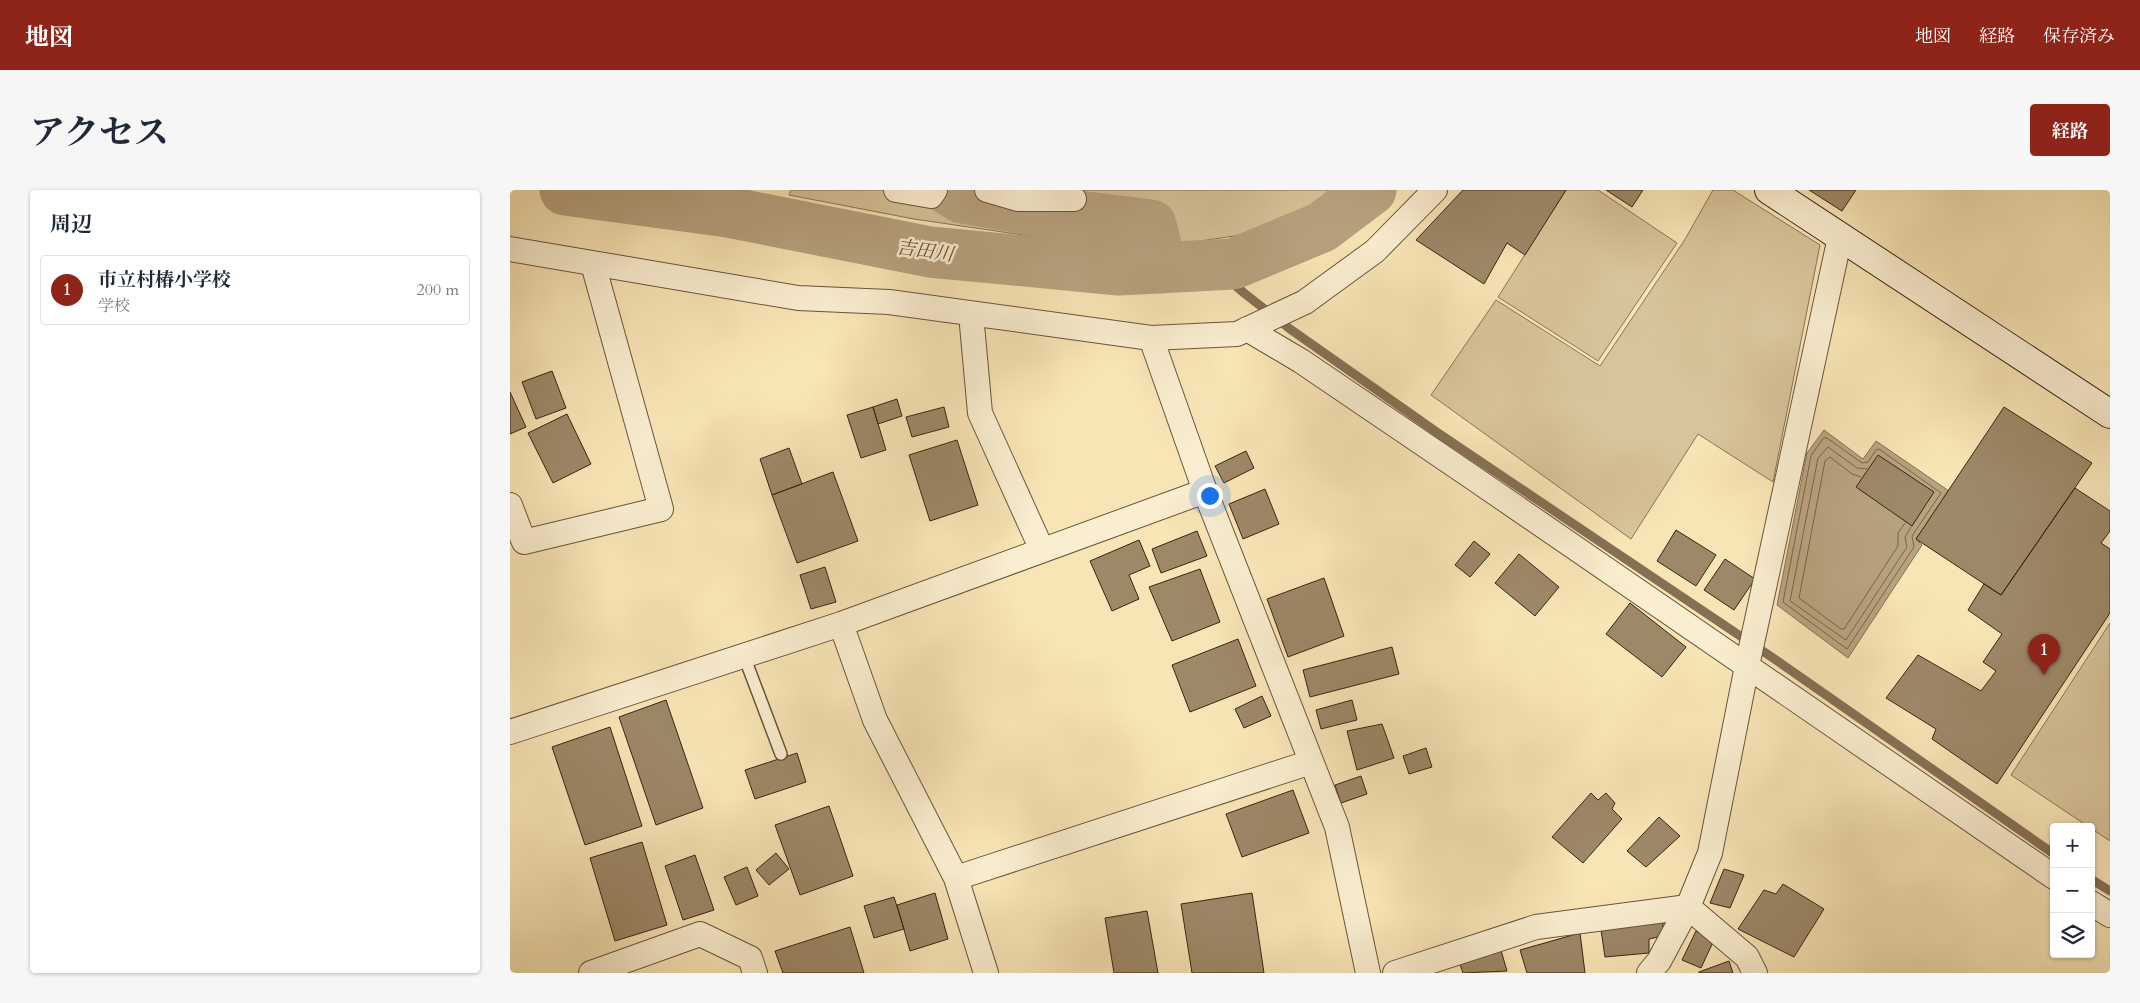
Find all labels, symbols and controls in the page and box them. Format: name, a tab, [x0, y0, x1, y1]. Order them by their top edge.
text: 地図	[25, 21, 73, 54]
text: 地図	[1915, 24, 1951, 49]
text: 経路	[1979, 24, 2015, 49]
text: 保存済み	[2043, 24, 2115, 49]
button: 経路	[2030, 104, 2110, 156]
text: アクセス	[30, 109, 169, 157]
text: 周辺	[50, 210, 92, 239]
water label: 吉田川	[895, 234, 957, 268]
text: 市立村椿小学校	[98, 267, 231, 293]
text: 1	[63, 279, 71, 301]
text: 200 m	[417, 279, 459, 301]
text: 学校	[98, 295, 130, 317]
your location	[1197, 483, 1223, 509]
pin: 1	[2028, 634, 2060, 675]
map controls	[2050, 823, 2095, 958]
button: +	[2050, 823, 2095, 868]
button: −	[2050, 868, 2095, 913]
button: layers	[2050, 913, 2095, 958]

